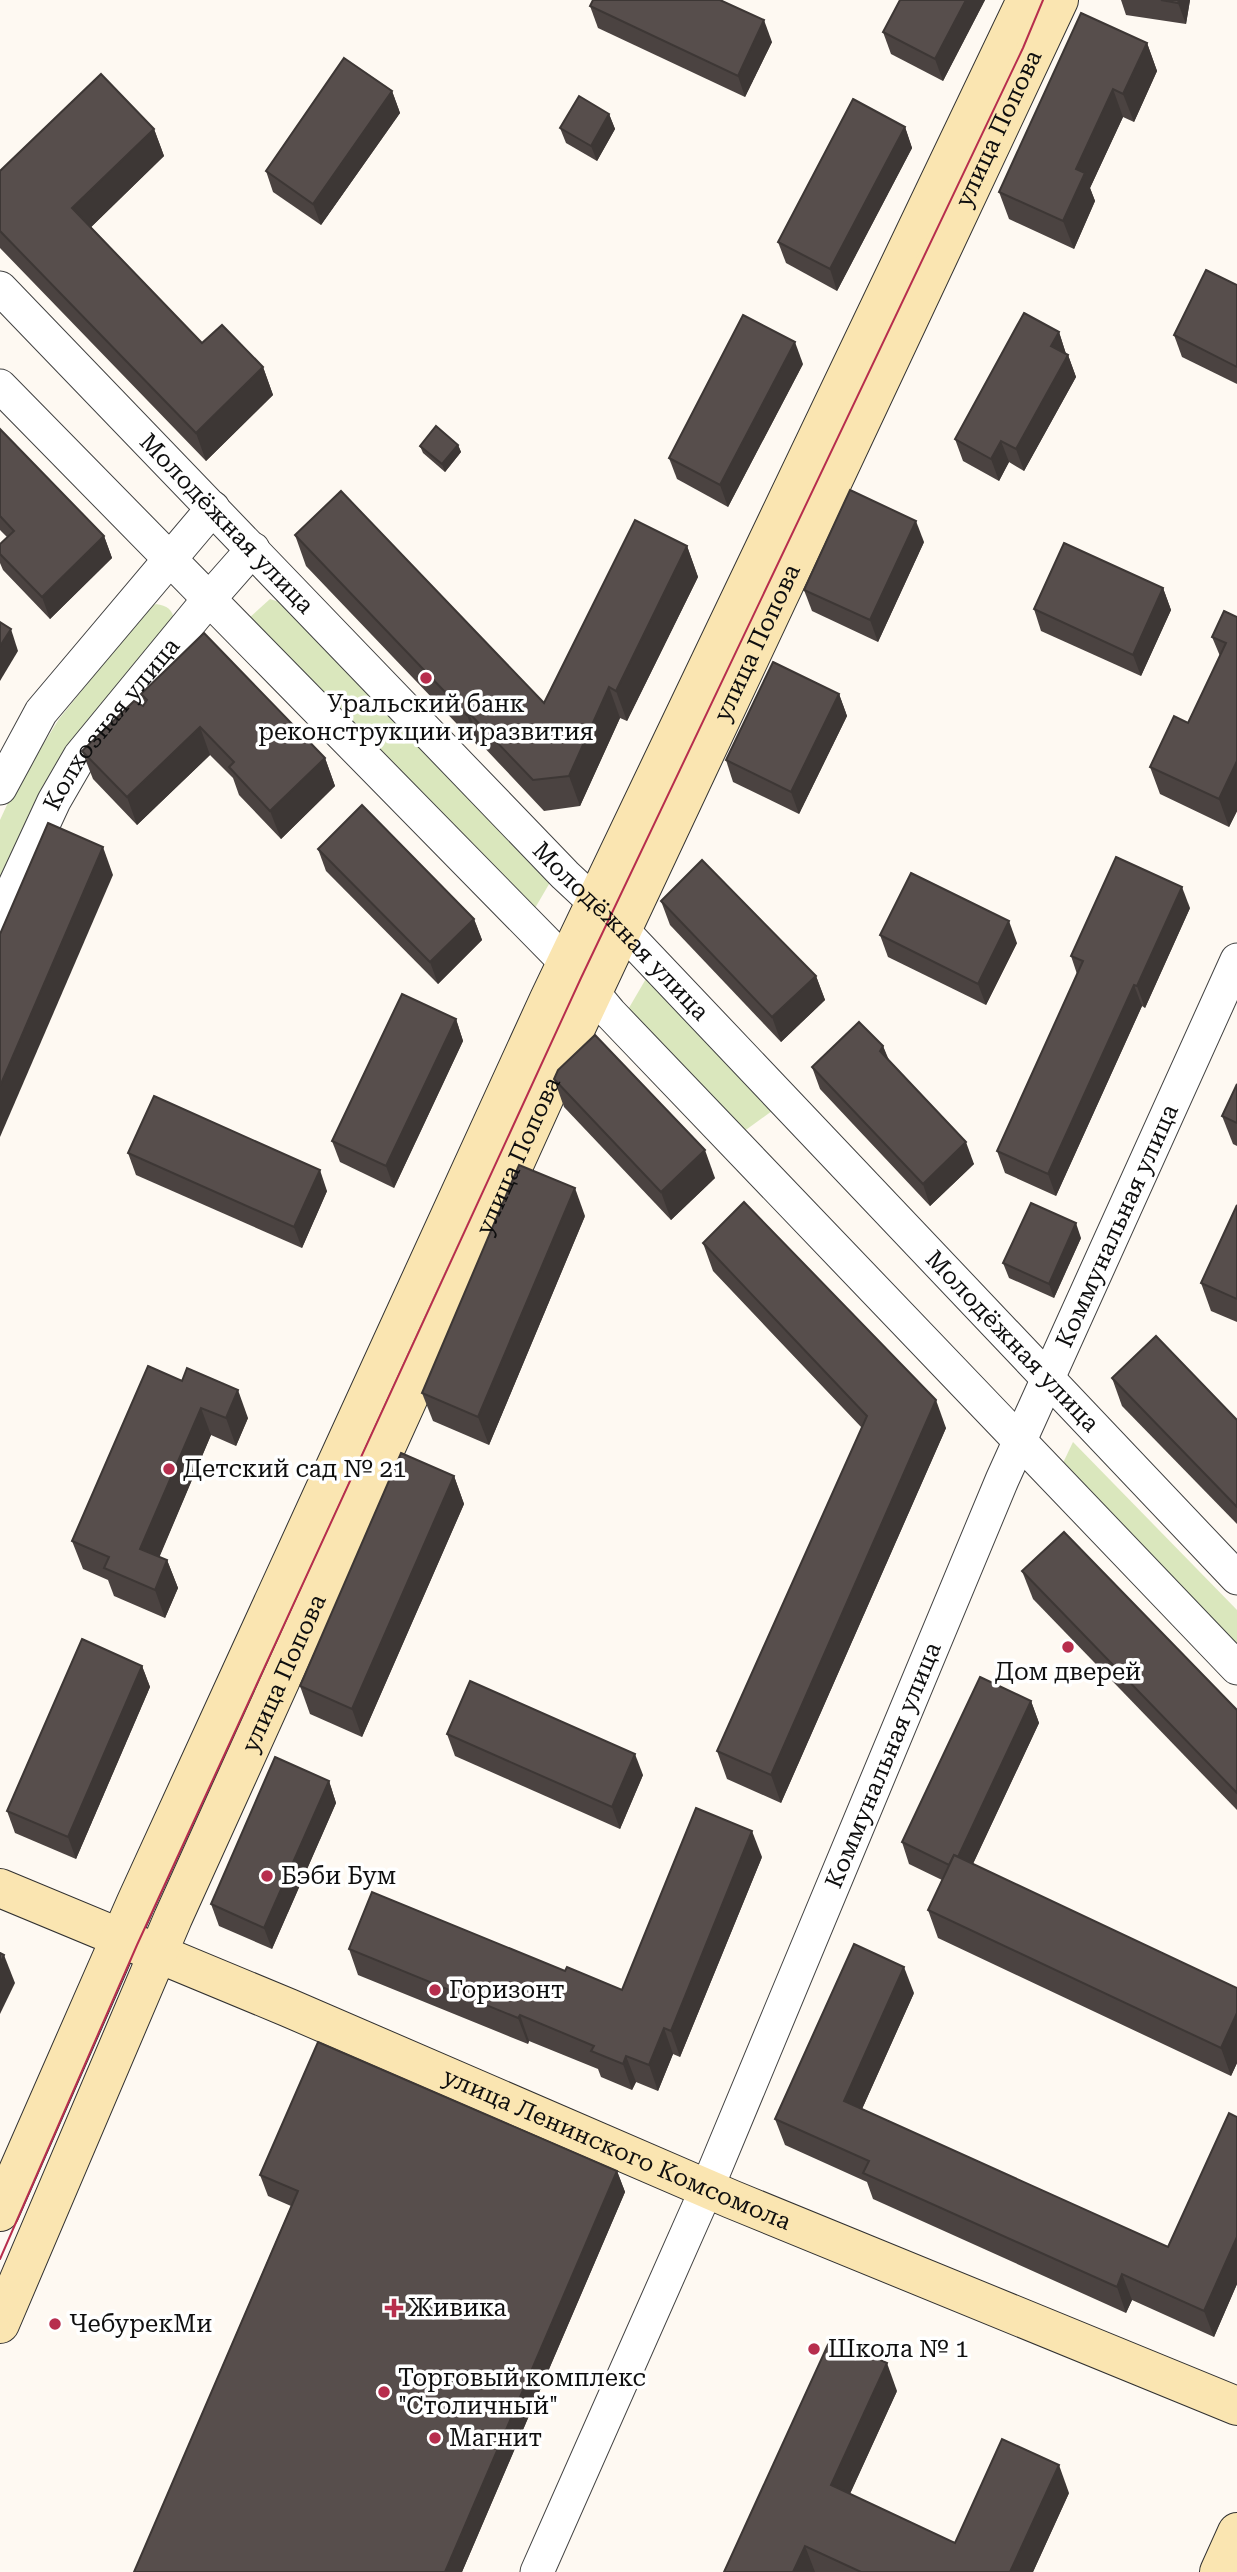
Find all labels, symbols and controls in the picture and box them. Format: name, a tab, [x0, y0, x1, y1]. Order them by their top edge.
street label: улица Попова	[950, 46, 1047, 212]
street label: Молодёжная улица	[134, 428, 320, 619]
street label: улица Попова	[708, 560, 806, 726]
street label: Колхозная улица	[38, 632, 185, 815]
marker: Уральский банк реконструкции и развития	[418, 670, 434, 686]
place label: Уральский банк реконструкции и развития	[258, 690, 594, 746]
street label: Молодёжная улица	[527, 836, 715, 1026]
street label: улица Попова	[470, 1073, 566, 1239]
street label: Коммунальная улица	[1050, 1100, 1184, 1352]
street label: Молодёжная улица	[920, 1245, 1105, 1438]
place label: Детский сад № 21	[183, 1455, 406, 1483]
marker: Детский сад № 21	[161, 1461, 177, 1477]
street label: улица Попова	[236, 1590, 332, 1757]
street label: Коммунальная улица	[820, 1638, 947, 1892]
marker: Дом дверей	[1060, 1639, 1076, 1655]
place label: Дом дверей	[995, 1658, 1141, 1686]
place label: Бэби Бум	[281, 1862, 396, 1890]
marker: Бэби Бум	[259, 1868, 275, 1884]
place label: Горизонт	[449, 1976, 565, 2004]
marker: Горизонт	[427, 1982, 443, 1998]
street label: улица Ленинского Комсомола	[439, 2062, 795, 2236]
place label: Живика	[408, 2294, 506, 2322]
marker: Живика	[386, 2300, 402, 2316]
place label: ЧебурекМи	[69, 2310, 212, 2338]
marker: ЧебурекМи	[47, 2316, 63, 2332]
place label: Школа № 1	[828, 2335, 969, 2363]
marker: Школа № 1	[806, 2341, 822, 2357]
place label: Торговый комплекс "Столичный"	[398, 2364, 646, 2420]
marker: Торговый комплекс "Столичный"	[376, 2384, 392, 2400]
place label: Магнит	[449, 2424, 542, 2452]
marker: Магнит	[427, 2430, 443, 2446]

